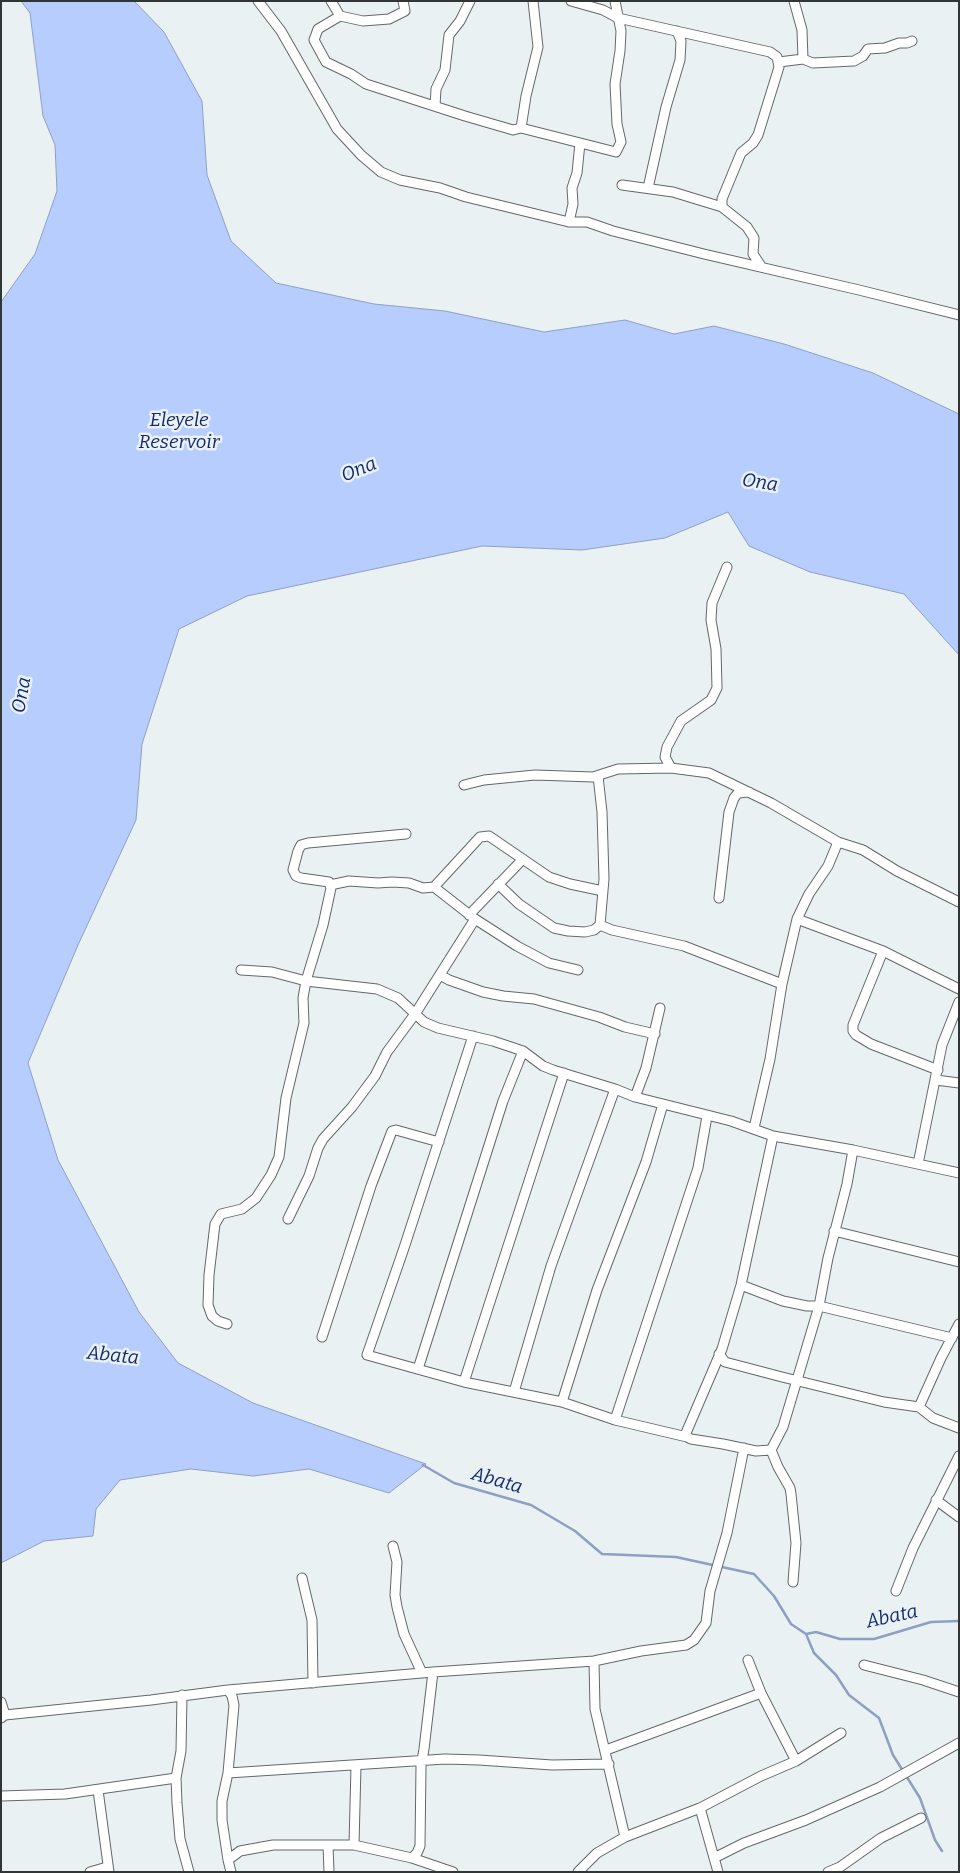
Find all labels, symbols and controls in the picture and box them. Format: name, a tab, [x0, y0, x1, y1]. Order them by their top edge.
water label: Eleyele Reservoir	[139, 410, 219, 454]
water label: Ona	[338, 453, 380, 487]
water label: Ona	[740, 469, 780, 497]
water label: Ona	[8, 675, 36, 715]
water label: Abata	[86, 1342, 140, 1370]
water label: Abata	[469, 1463, 525, 1499]
water label: Abata	[864, 1600, 920, 1634]

